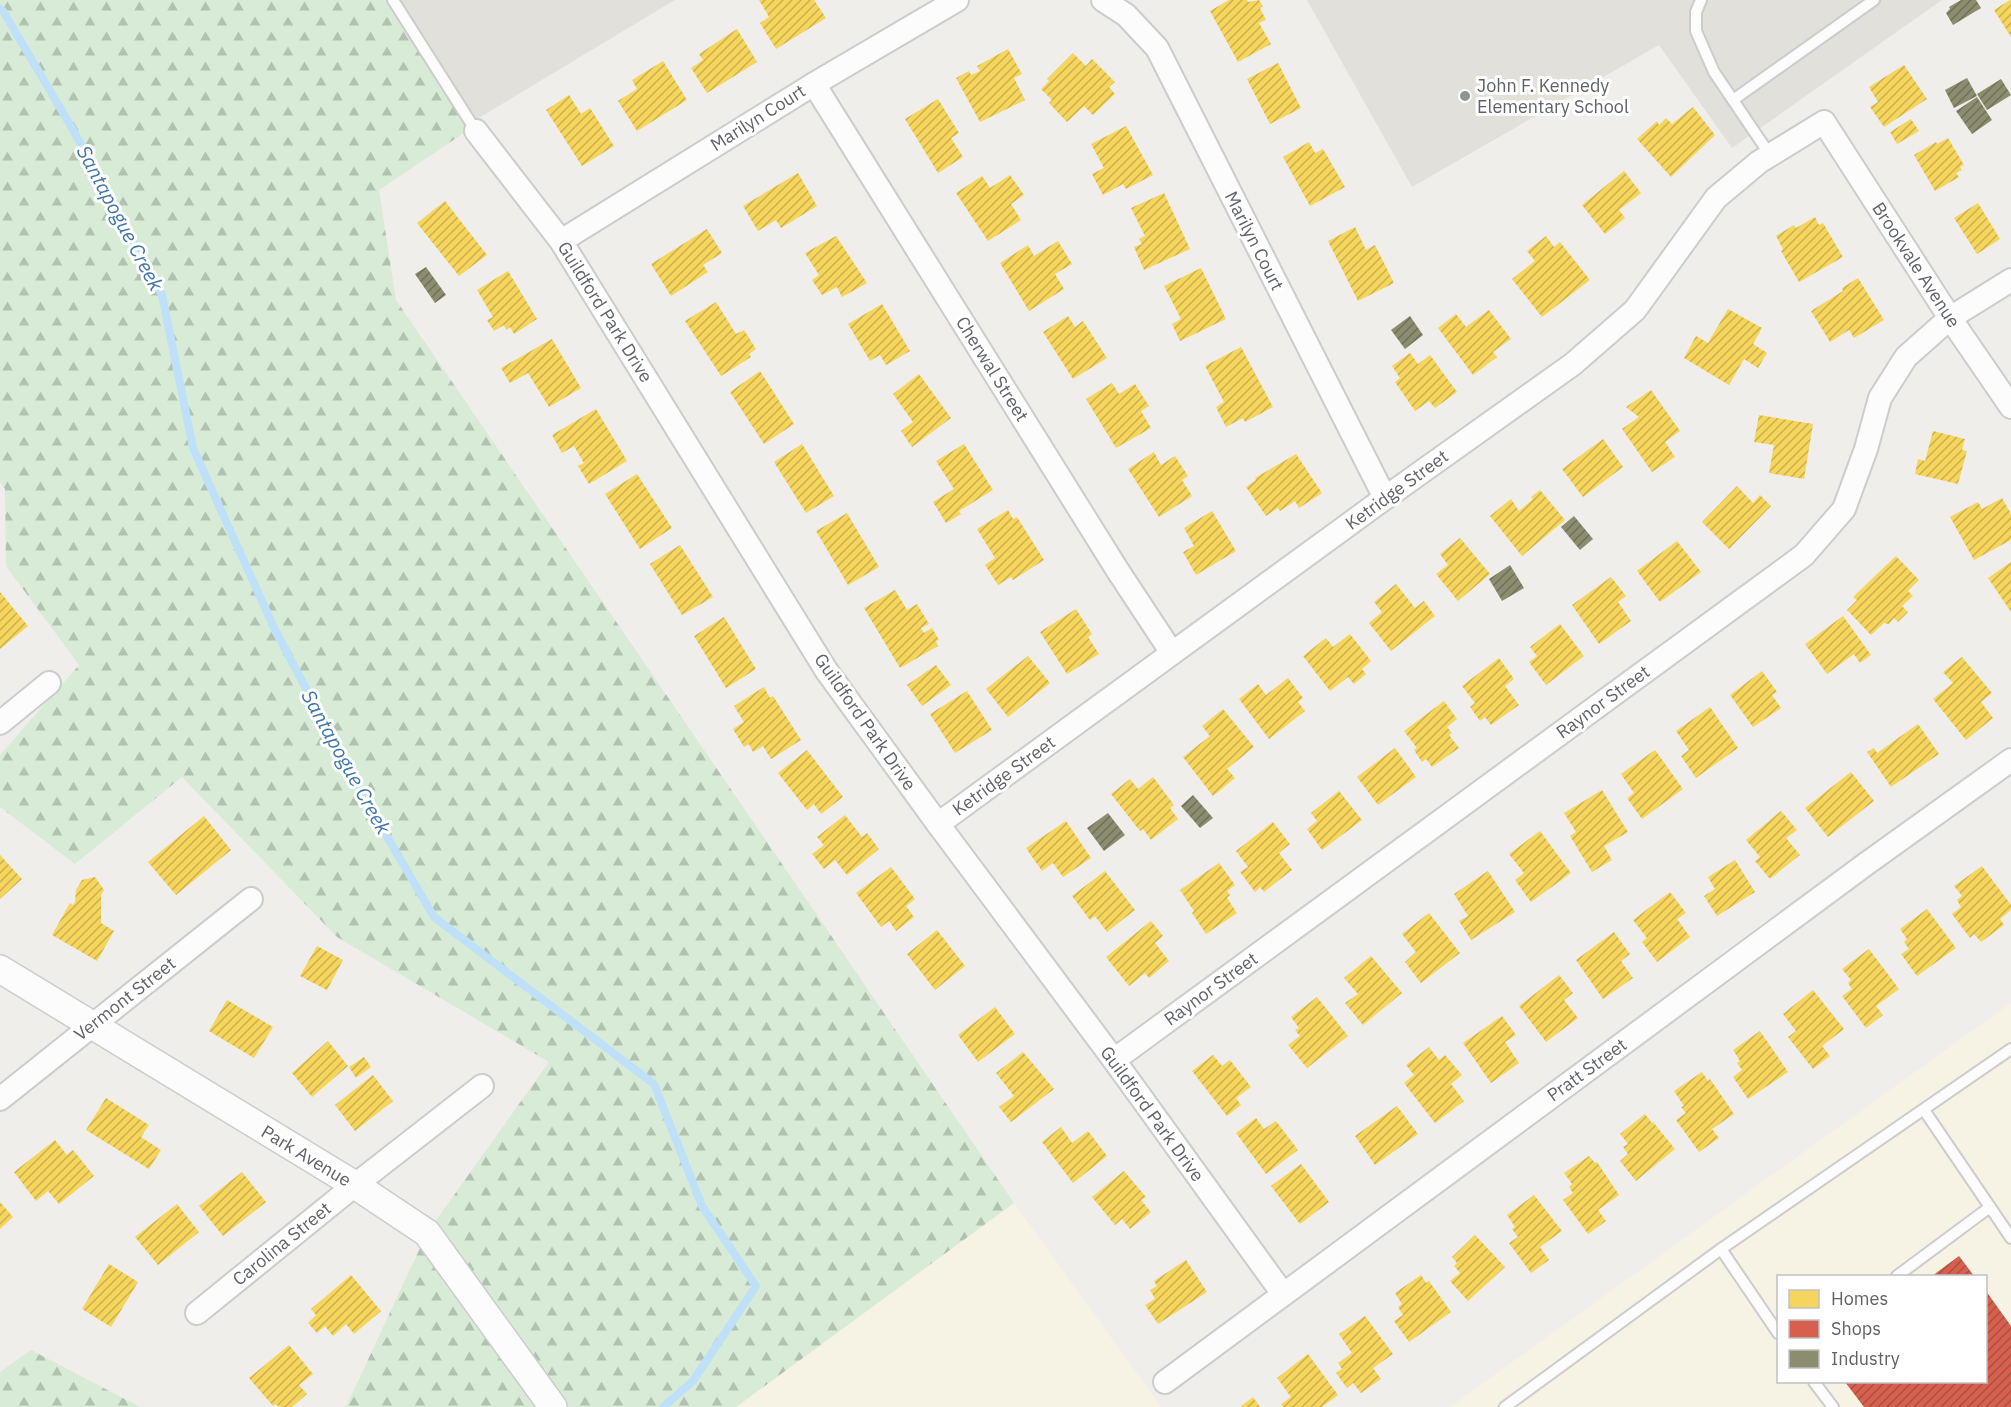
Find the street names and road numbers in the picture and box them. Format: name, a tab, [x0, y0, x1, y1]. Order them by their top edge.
street label: Marilyn Court	[706, 79, 810, 156]
street label: Marilyn Court	[1220, 187, 1289, 294]
street label: Brookvale Avenue	[1867, 198, 1966, 332]
street label: Guildford Park Drive	[553, 237, 658, 387]
street label: Cherwal Street	[951, 312, 1034, 426]
street label: Ketridge Street	[1341, 445, 1453, 535]
street label: Guildford Park Drive	[810, 649, 921, 795]
street label: Raynor Street	[1551, 660, 1654, 743]
street label: Ketridge Street	[948, 731, 1060, 821]
street label: Raynor Street	[1159, 947, 1262, 1030]
street label: Vermont Street	[69, 952, 180, 1045]
street label: Pratt Street	[1542, 1033, 1631, 1106]
street label: Guildford Park Drive	[1095, 1041, 1209, 1186]
street label: Park Avenue	[257, 1120, 355, 1191]
street label: Carolina Street	[228, 1197, 336, 1290]

